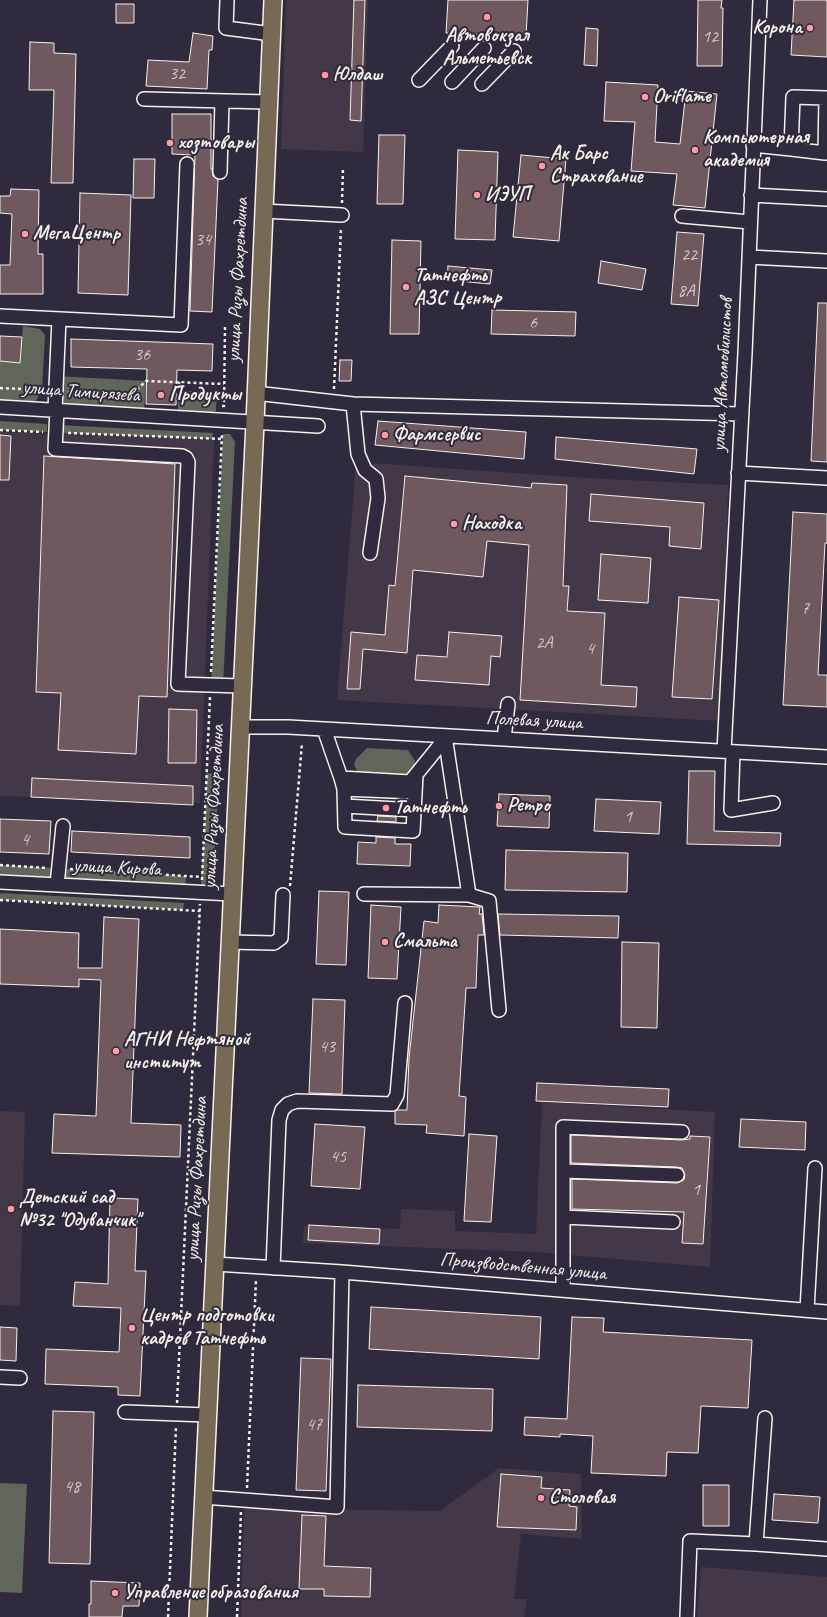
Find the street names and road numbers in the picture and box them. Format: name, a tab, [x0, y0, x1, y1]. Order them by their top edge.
street label: улица Ризы Фахретдина	[222, 197, 254, 363]
street label: улица Автомобилистов	[707, 298, 739, 452]
street label: улица Тимирязева	[21, 376, 141, 408]
street label: Полевая улица	[485, 706, 583, 736]
street label: улица Ризы Фахретдина	[198, 724, 230, 890]
street label: улица Кирова	[72, 854, 162, 882]
street label: улица Ризы Фахретдина	[181, 1096, 213, 1262]
street label: Производственная улица	[439, 1248, 607, 1286]

